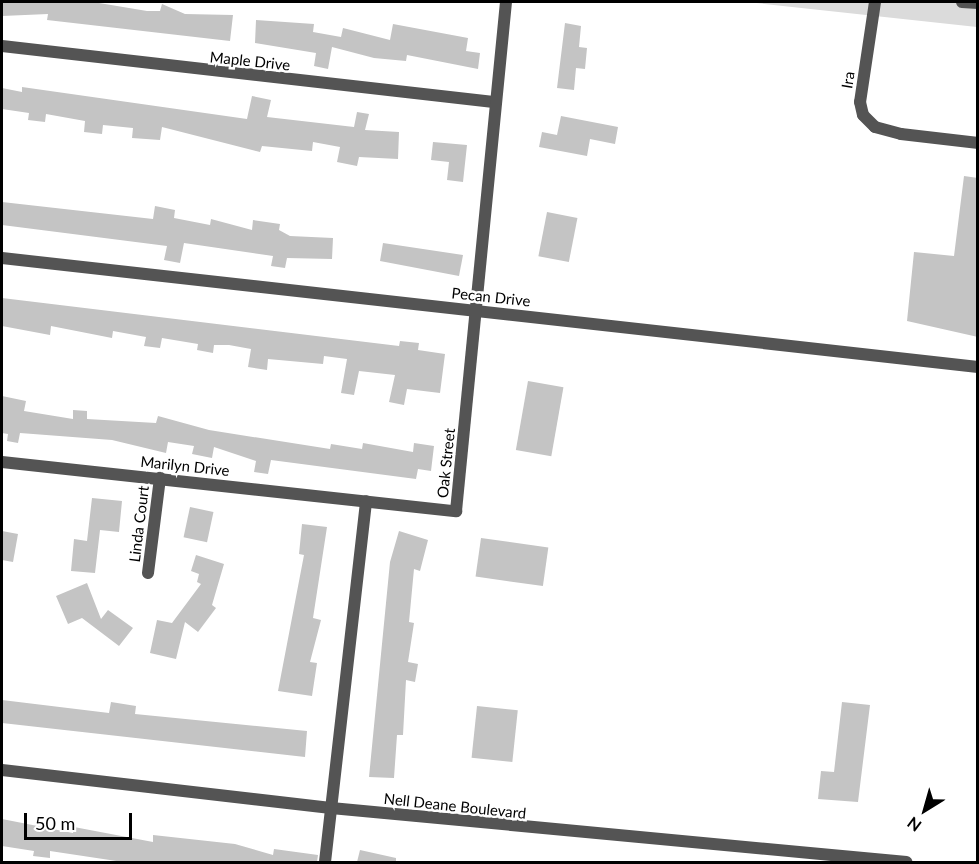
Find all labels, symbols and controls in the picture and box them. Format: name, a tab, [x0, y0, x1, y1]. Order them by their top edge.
street label: Maple Drive	[209, 48, 291, 74]
street label: Ira	[838, 70, 858, 90]
street label: Pecan Drive	[451, 284, 531, 310]
street label: Oak Street	[433, 427, 459, 499]
street label: Marilyn Drive	[140, 452, 230, 480]
street label: Linda Court	[125, 485, 153, 563]
north arrow	[895, 780, 955, 840]
street label: Nell Deane Boulevard	[383, 790, 527, 822]
scale bar	[27, 801, 135, 839]
text: 50 m	[35, 812, 75, 834]
text: N	[903, 813, 925, 836]

